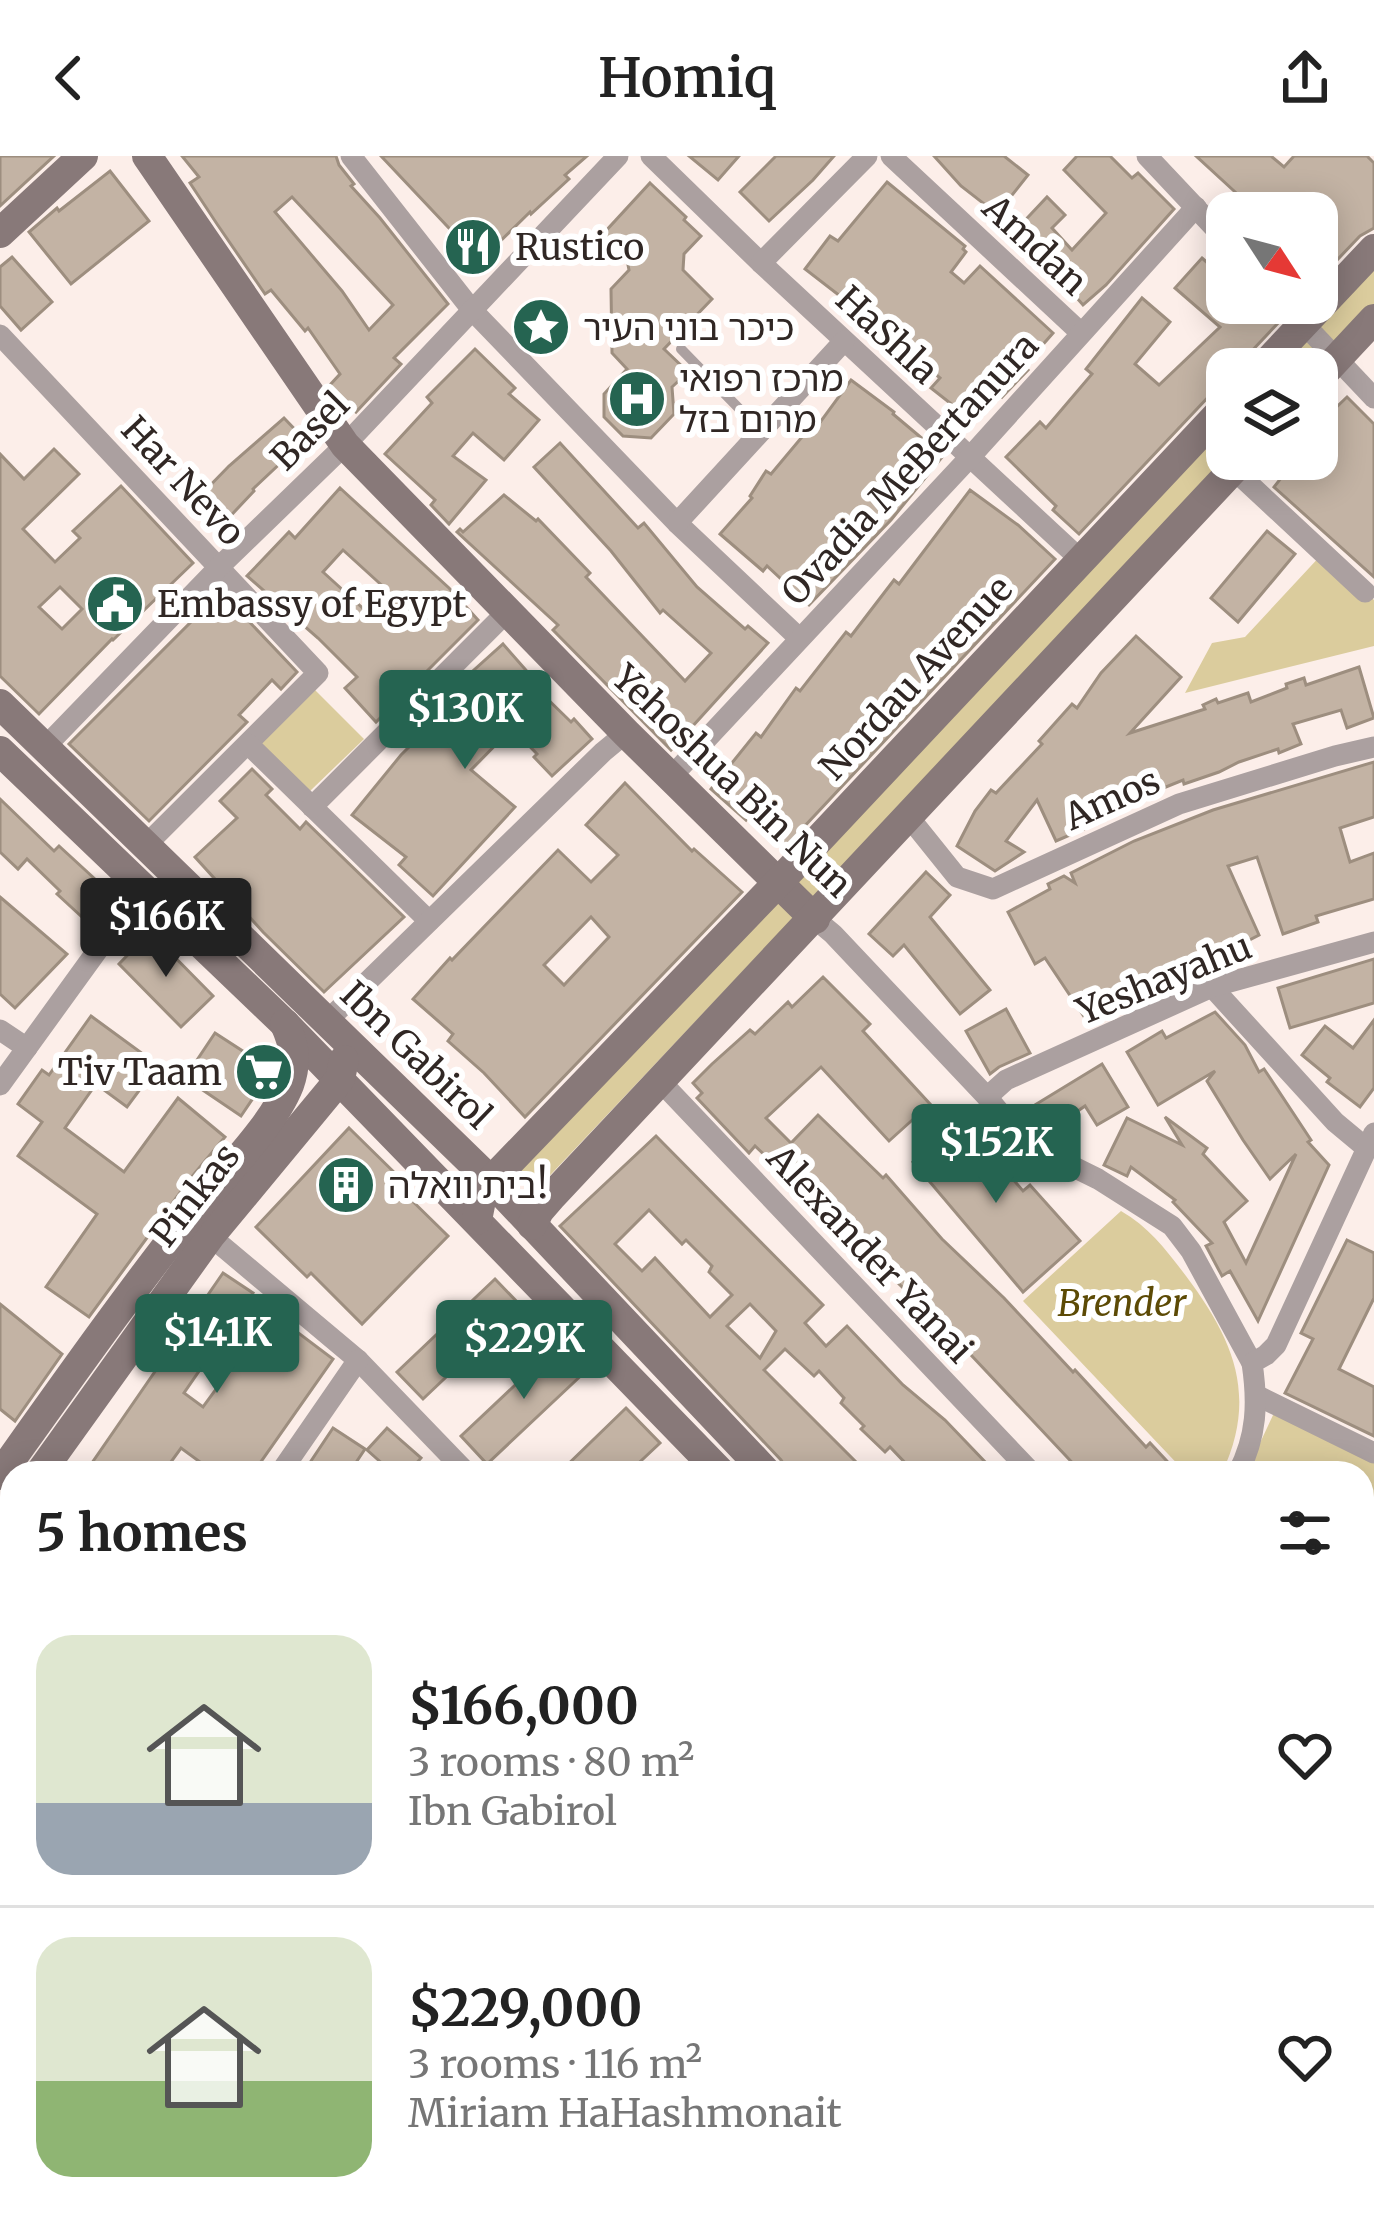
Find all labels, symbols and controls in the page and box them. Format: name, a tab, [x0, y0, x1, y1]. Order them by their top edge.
text: Homiq	[598, 44, 776, 112]
icon: back	[36, 45, 102, 111]
icon: share	[1272, 45, 1338, 111]
street label: Amdan	[973, 185, 1097, 305]
north arrow	[1206, 192, 1338, 324]
map controls	[1206, 192, 1338, 480]
restaurant icon: Rustico	[442, 216, 504, 278]
place label: Rustico	[515, 225, 644, 270]
street label: HaShla	[827, 277, 947, 393]
place icon: כיכר בוני העיר	[510, 296, 572, 358]
place label: כיכר בוני העיר	[583, 305, 794, 350]
street label: Ovadia MeBertanura	[772, 324, 1048, 614]
button: layers	[1206, 348, 1338, 480]
place label: מרכז רפואי מרום בזל	[679, 356, 843, 442]
hospital icon: מרכז רפואי מרום בזל	[606, 368, 668, 430]
street label: Basel	[262, 383, 358, 479]
street label: Har Nevo	[112, 407, 254, 555]
street label: Nordau Avenue	[810, 567, 1022, 789]
public building icon: Embassy of Egypt	[84, 573, 146, 635]
place label: Embassy of Egypt	[157, 582, 467, 627]
street label: Yehoshua Bin Nun	[602, 655, 861, 907]
pin: $130K	[381, 670, 549, 772]
text: $130K	[406, 684, 524, 733]
street label: Amos	[1056, 758, 1167, 840]
pin: $166K	[82, 878, 250, 980]
text: $166K	[107, 892, 225, 941]
street label: Yeshayahu	[1069, 924, 1258, 1035]
street label: Ibn Gabirol	[331, 972, 501, 1138]
supermarket icon: Tiv Taam	[233, 1041, 295, 1103]
place label: Tiv Taam	[58, 1050, 222, 1095]
pin: $152K	[912, 1104, 1080, 1206]
text: $152K	[939, 1118, 1053, 1167]
street label: Pinkas	[141, 1135, 249, 1255]
street label: Alexander Yanai	[757, 1135, 982, 1372]
building icon: בית וואלה!	[315, 1154, 377, 1216]
place label: בית וואלה!	[388, 1163, 548, 1208]
park label: Brender	[1057, 1281, 1188, 1326]
pin: $141K	[133, 1294, 301, 1396]
pin: $229K	[440, 1300, 608, 1402]
text: $141K	[162, 1308, 272, 1357]
text: $229K	[463, 1314, 585, 1363]
icon: filters	[1272, 1500, 1338, 1566]
text: 5 homes	[36, 1501, 248, 1565]
text: $166,000	[408, 1674, 639, 1738]
icon: home	[132, 1683, 276, 1827]
icon: heart	[1272, 1722, 1338, 1788]
text: 3 rooms · 80 m²	[408, 1738, 694, 1787]
text: Ibn Gabirol	[408, 1787, 617, 1836]
text: $229,000	[408, 1976, 642, 2040]
icon: home	[132, 1985, 276, 2129]
icon: heart	[1272, 2024, 1338, 2090]
text: 3 rooms · 116 m²	[408, 2040, 702, 2089]
text: Miriam HaHashmonait	[408, 2089, 842, 2138]

